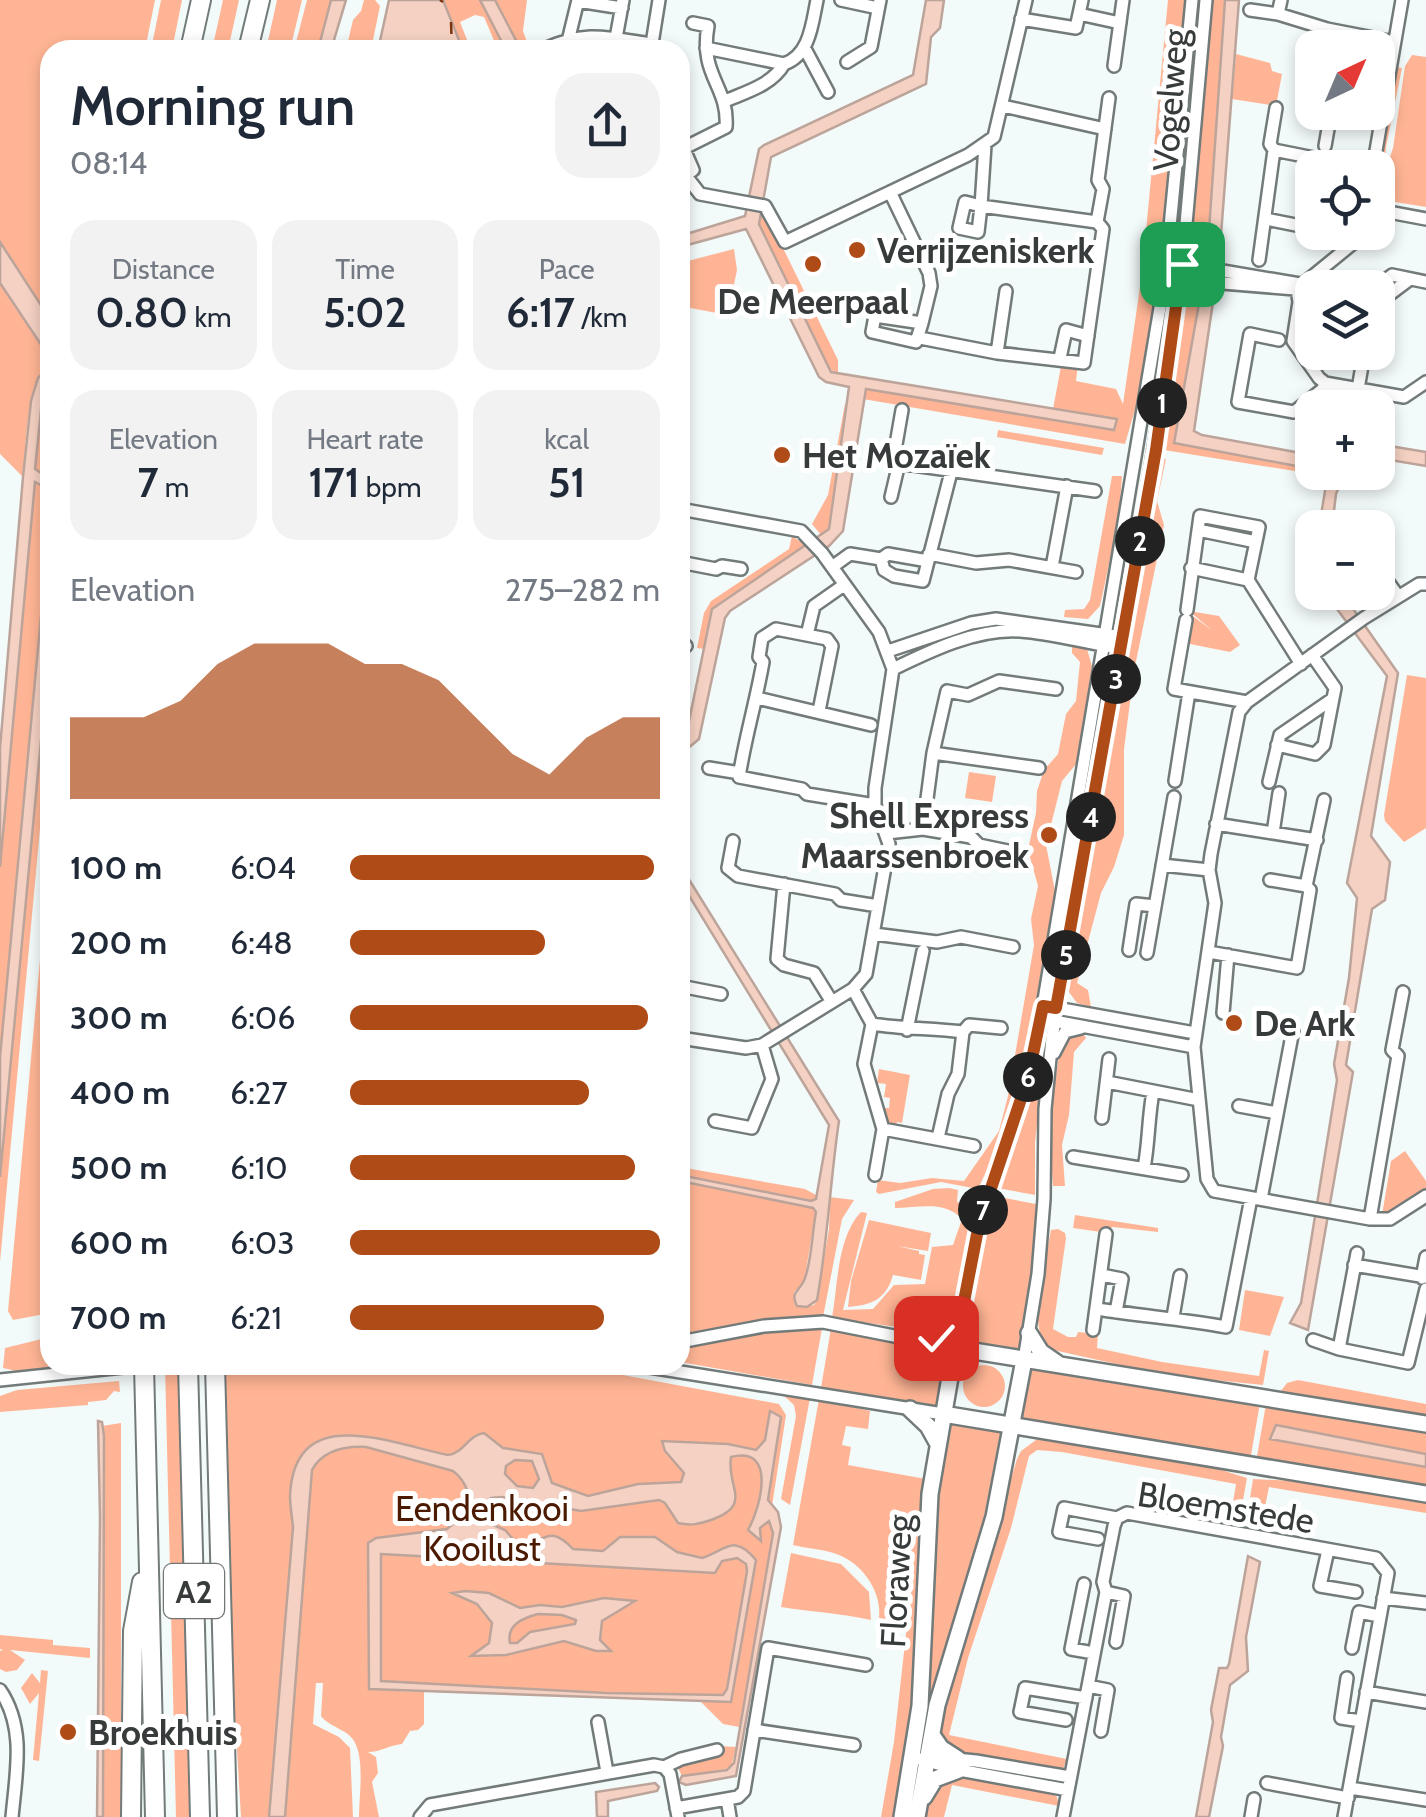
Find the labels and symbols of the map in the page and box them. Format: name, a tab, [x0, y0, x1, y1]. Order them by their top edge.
street label: Vogelweg	[1144, 27, 1196, 173]
north arrow	[1295, 30, 1395, 130]
pin	[1140, 222, 1225, 307]
place label: Verrijzeniskerk	[877, 229, 1094, 272]
marker: Verrijzeniskerk	[846, 239, 868, 261]
marker: De Meerpaal	[802, 253, 824, 275]
place label: De Meerpaal	[717, 280, 909, 323]
pin: 1	[1137, 378, 1187, 428]
place label: Het Mozaïek	[802, 434, 991, 477]
marker: Het Mozaïek	[771, 444, 793, 466]
pin: 2	[1115, 516, 1165, 566]
pin: 3	[1091, 654, 1141, 704]
pin: 4	[1066, 792, 1116, 842]
place label: Shell Express Maarssenbroek	[801, 794, 1029, 877]
marker: Shell Express Maarssenbroek	[1038, 824, 1060, 846]
pin: 5	[1041, 930, 1091, 980]
place label: De Ark	[1254, 1002, 1355, 1045]
marker: De Ark	[1223, 1012, 1245, 1034]
pin: 6	[1003, 1052, 1053, 1102]
pin: 7	[958, 1185, 1008, 1235]
pin	[894, 1296, 979, 1381]
street label: Bloemstede	[1135, 1472, 1317, 1542]
park label: Eendenkooi Kooilust	[395, 1487, 569, 1570]
street label: Floraweg	[871, 1513, 921, 1649]
road number: A2	[164, 1564, 224, 1618]
place label: Broekhuis	[88, 1711, 238, 1754]
marker: Broekhuis	[57, 1721, 79, 1743]

